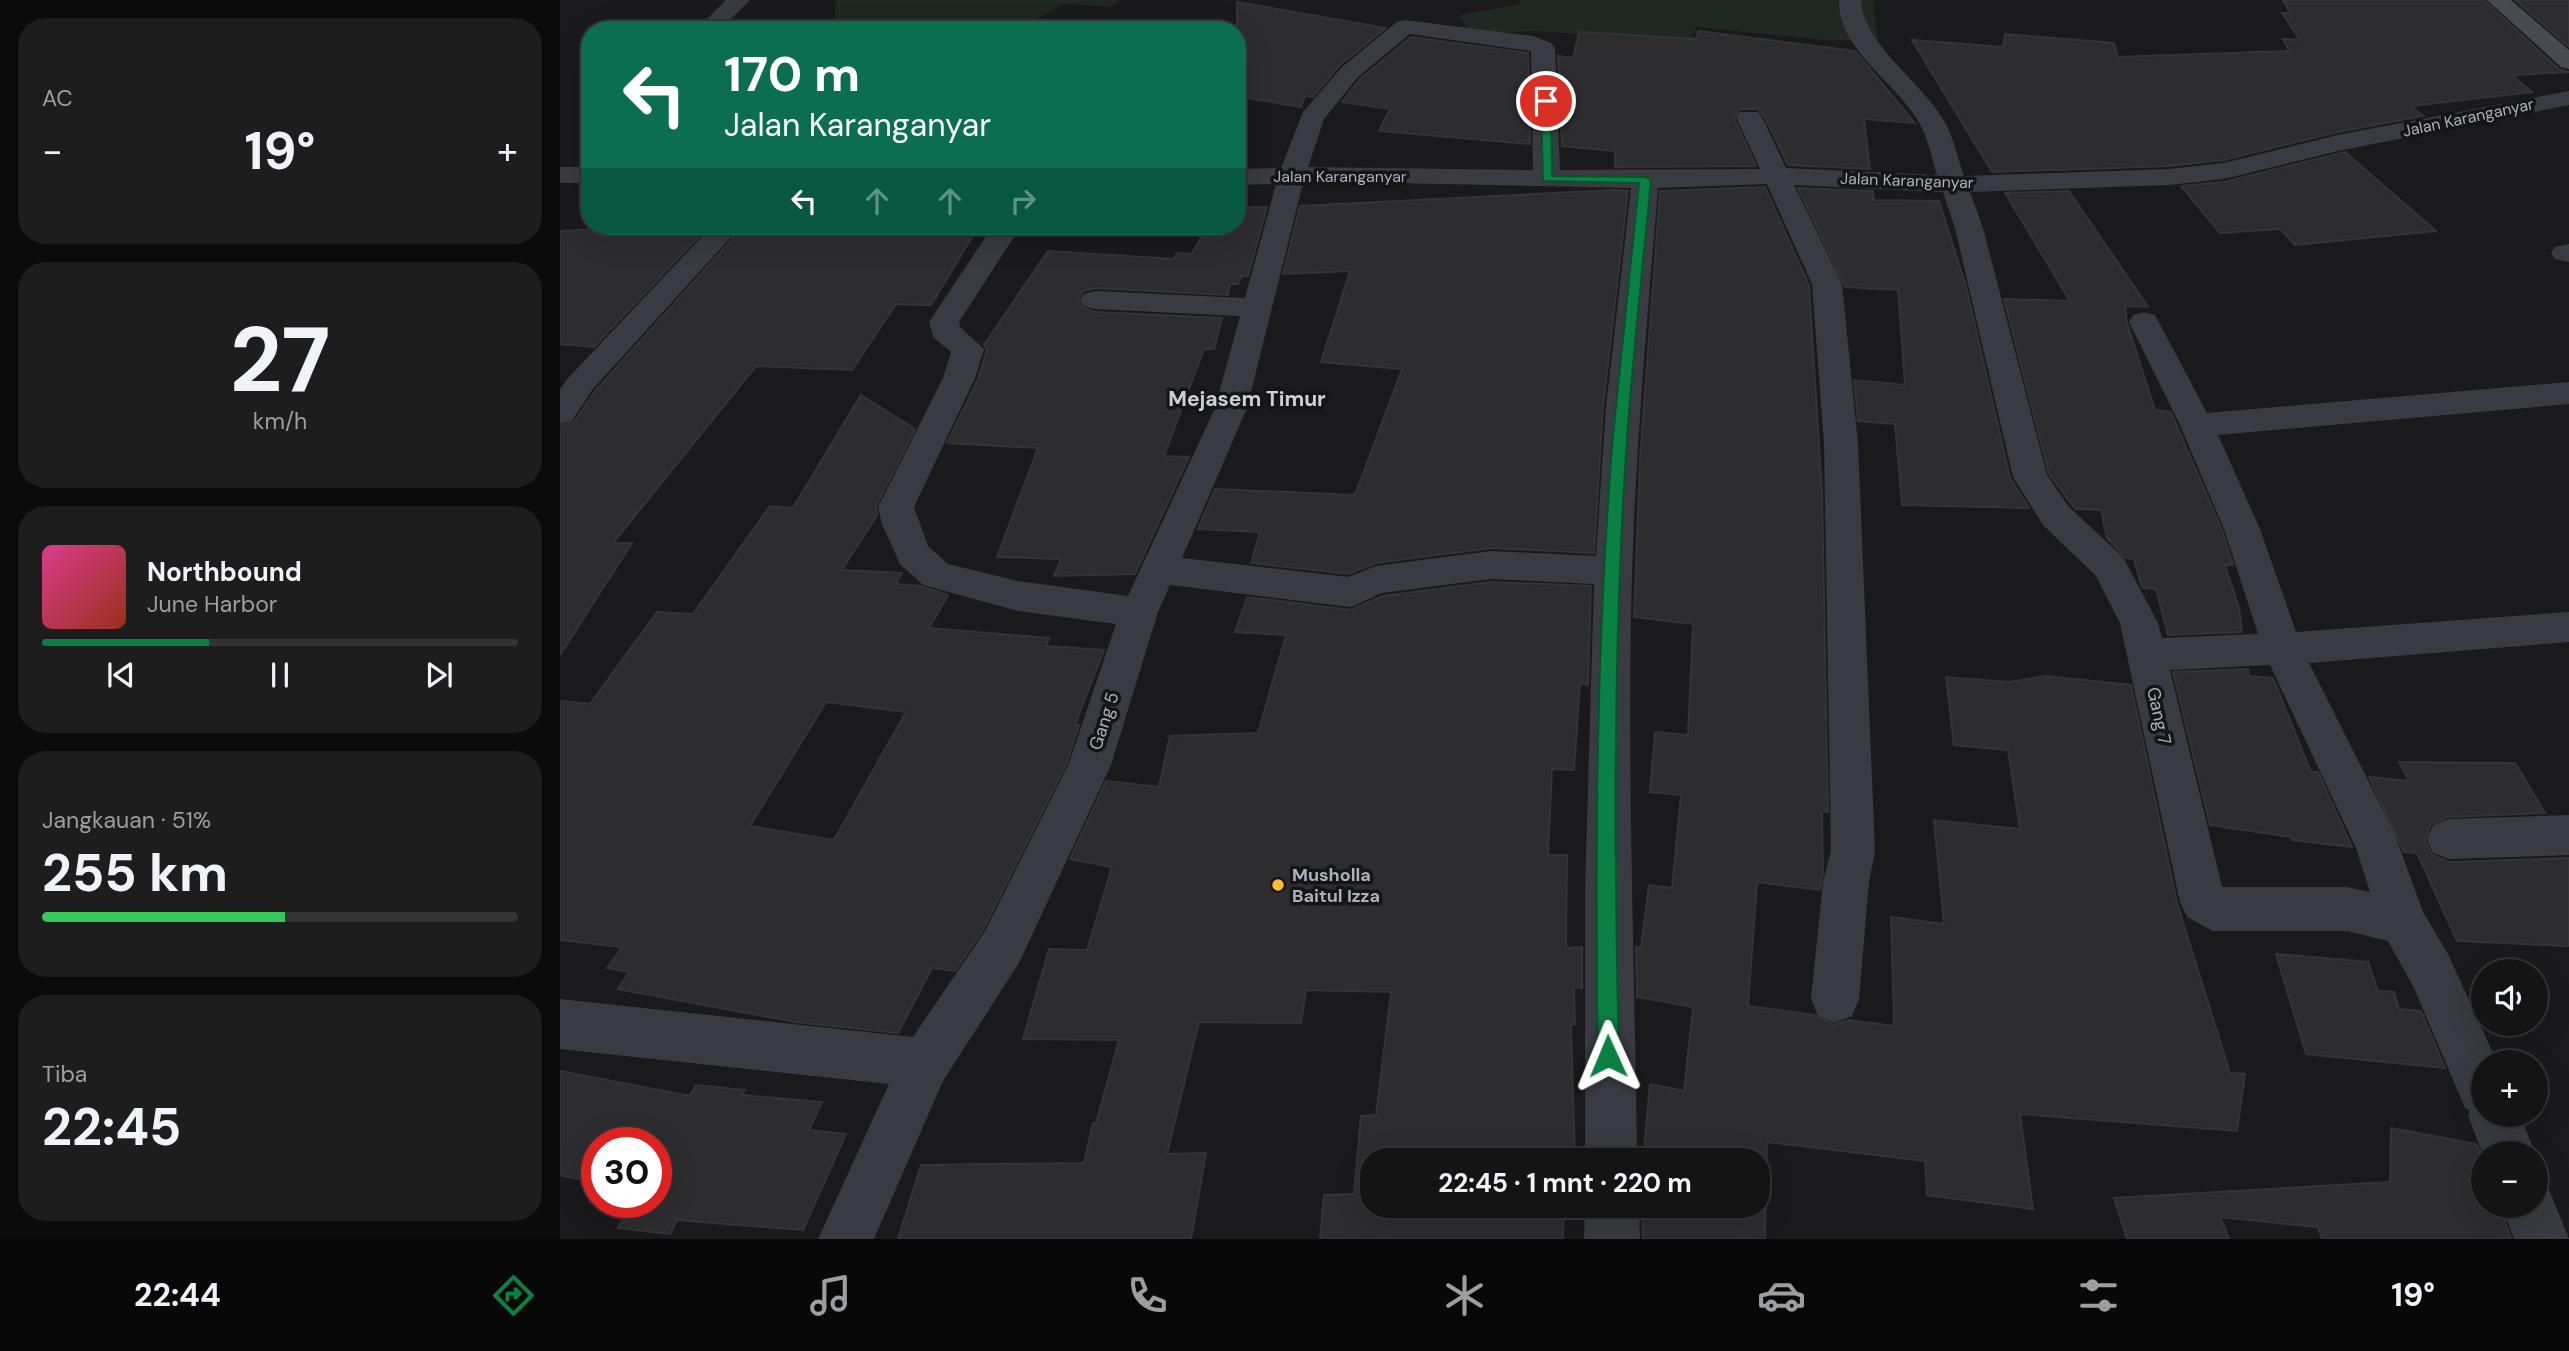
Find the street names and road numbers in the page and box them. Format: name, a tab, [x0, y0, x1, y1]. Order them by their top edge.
street label: Jalan Karanganyar	[2401, 93, 2536, 142]
street label: Jalan Karanganyar	[1273, 166, 1407, 187]
street label: Jalan Karanganyar	[1840, 168, 1974, 193]
street label: Gang 7	[2141, 685, 2177, 747]
street label: Gang 5	[1083, 689, 1125, 753]

